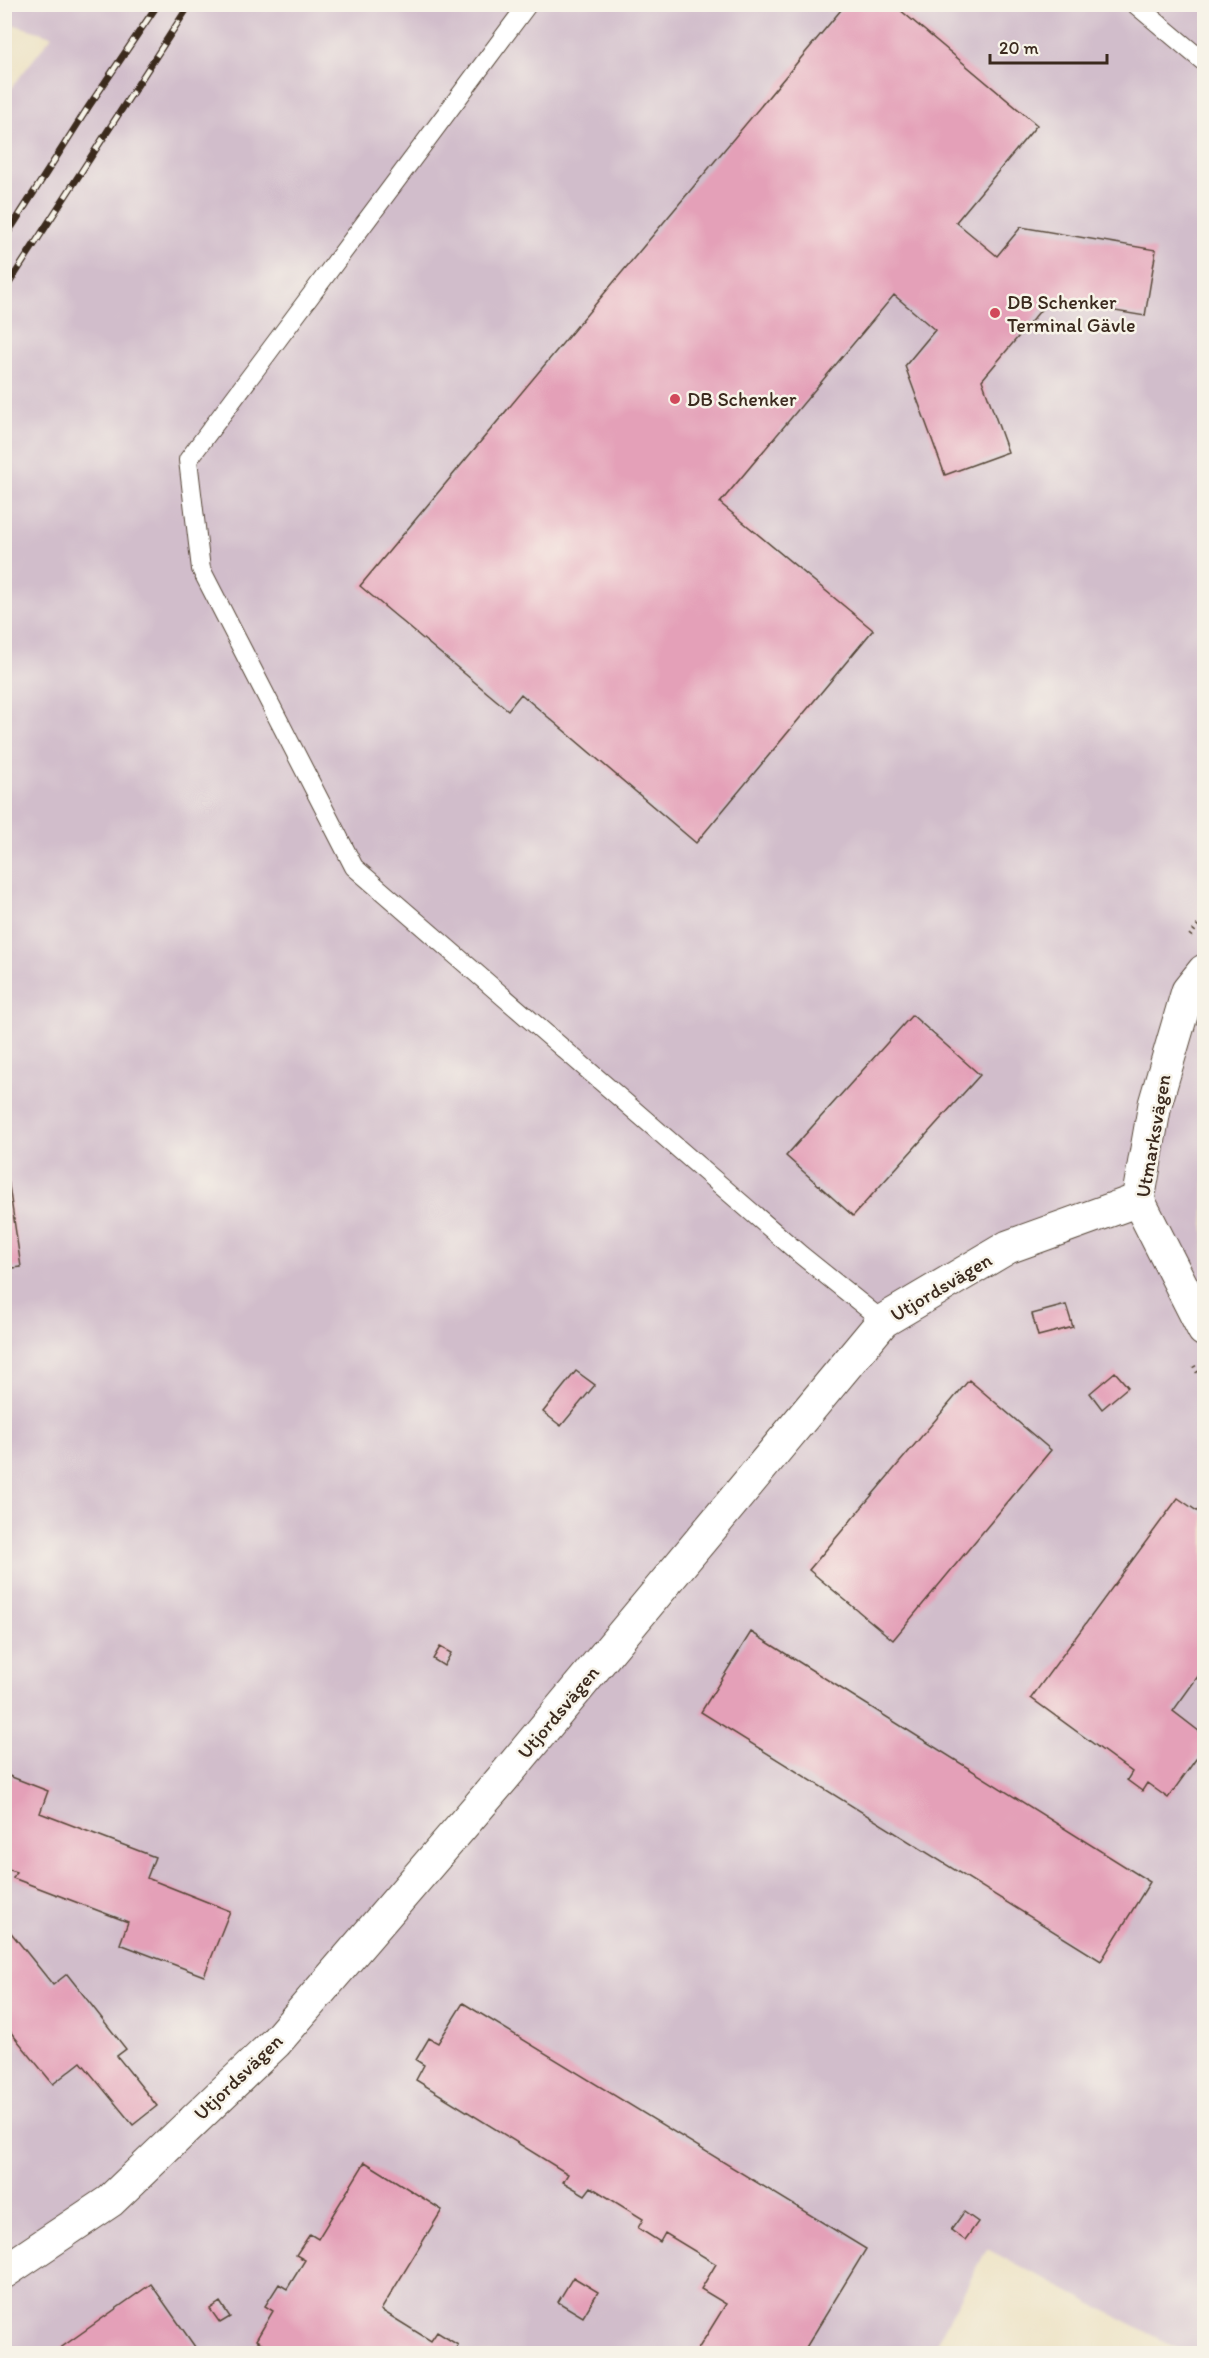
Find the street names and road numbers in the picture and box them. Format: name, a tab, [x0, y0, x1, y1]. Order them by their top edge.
street label: Utmarksvägen	[1130, 1072, 1176, 1199]
street label: Utjordsvägen	[886, 1247, 996, 1327]
street label: Utjordsvägen	[512, 1660, 604, 1763]
street label: Utjordsvägen	[189, 2029, 288, 2125]

